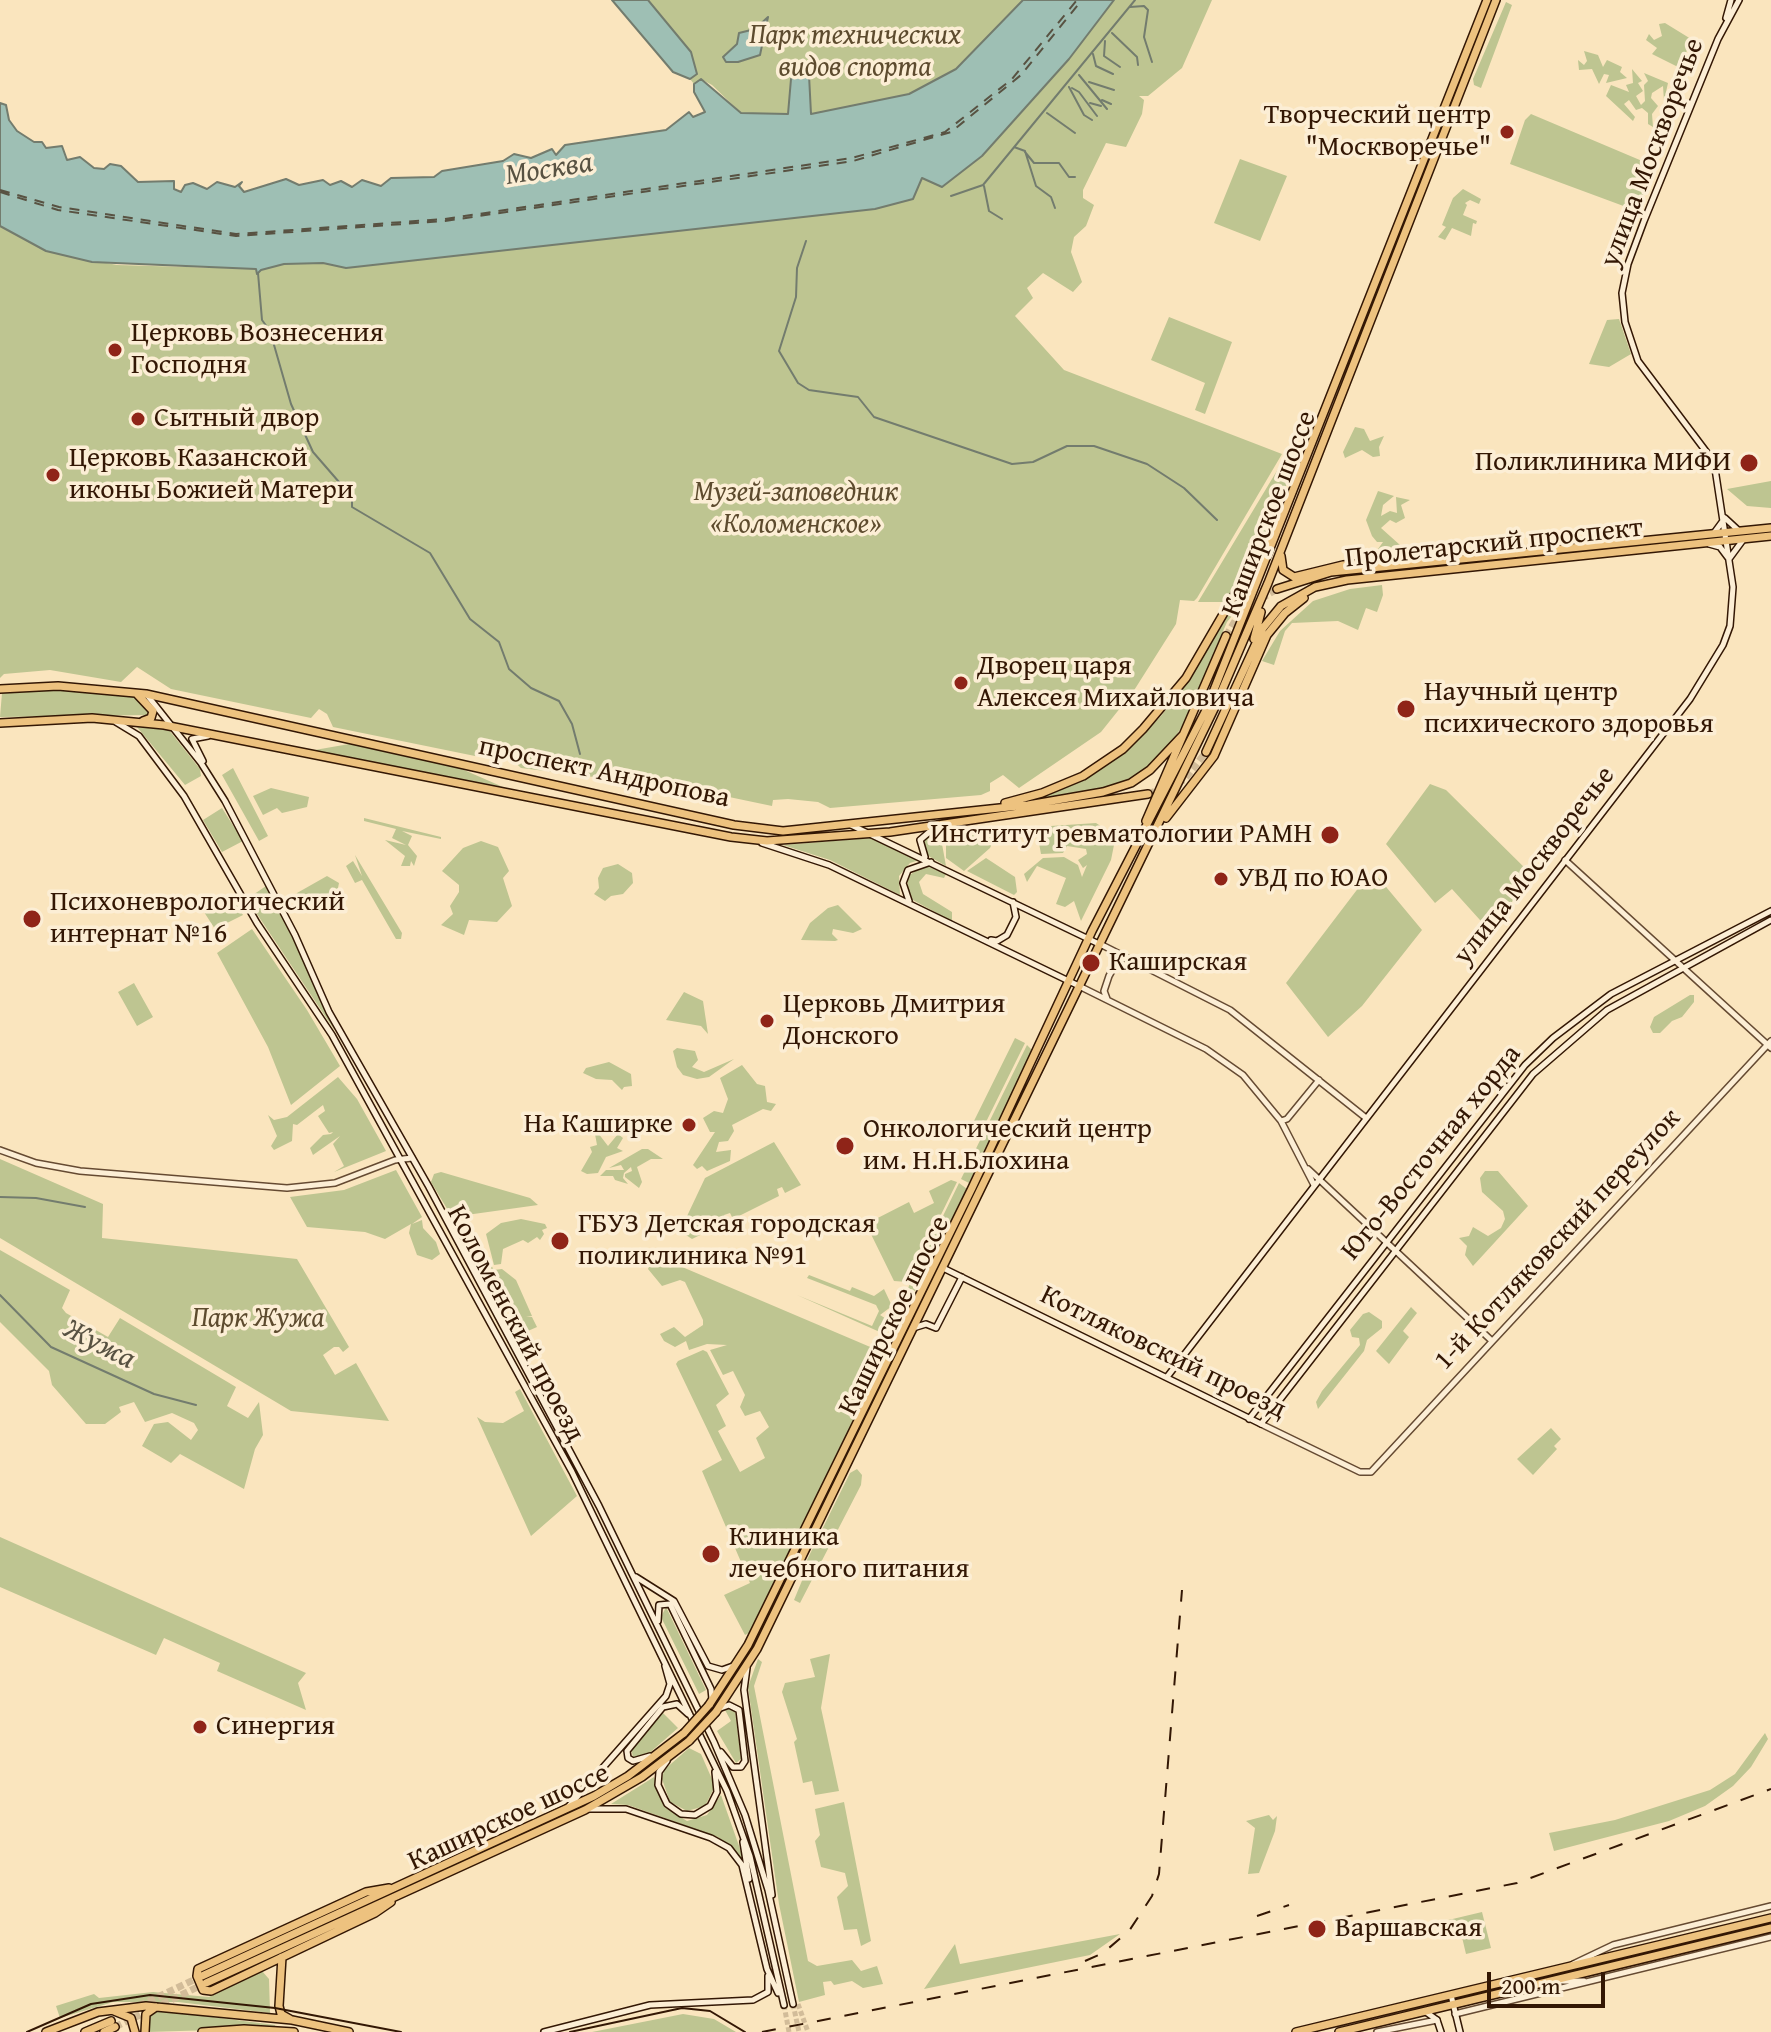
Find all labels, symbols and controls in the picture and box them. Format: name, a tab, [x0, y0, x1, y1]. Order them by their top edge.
park label: Парк технических видов спорта	[749, 19, 961, 85]
street label: улица Москворечье	[1594, 34, 1712, 272]
place label: Творческий центр "Москворечье"	[1264, 99, 1491, 165]
marker: Творческий центр "Москворечье"	[1498, 123, 1516, 141]
water label: Москва	[503, 145, 595, 195]
place label: Церковь Вознесения Господня	[131, 317, 384, 383]
marker: Церковь Вознесения Господня	[106, 341, 124, 359]
place label: Сытный двор	[154, 402, 319, 436]
street label: Каширское шоссе	[1215, 406, 1325, 622]
marker: Сытный двор	[129, 410, 147, 428]
place label: Церковь Казанской иконы Божией Матери	[69, 442, 354, 508]
place label: Поликлиника МИФИ	[1475, 446, 1731, 480]
marker: Поликлиника МИФИ	[1738, 452, 1760, 474]
marker: Церковь Казанской иконы Божией Матери	[44, 466, 62, 484]
park label: Музей-заповедник «Коломенское»	[694, 476, 898, 542]
street label: Пролетарский проспект	[1343, 512, 1645, 576]
place label: Дворец царя Алексея Михайловича	[977, 650, 1254, 716]
marker: Дворец царя Алексея Михайловича	[952, 674, 970, 692]
place label: Научный центр психического здоровья	[1424, 676, 1714, 742]
marker: Научный центр психического здоровья	[1395, 698, 1417, 720]
street label: проспект Андропова	[475, 730, 733, 816]
street label: улица Москворечье	[1447, 760, 1623, 972]
place label: Институт ревматологии РАМН	[930, 818, 1312, 852]
marker: Институт ревматологии РАМН	[1319, 824, 1341, 846]
place label: УВД по ЮАО	[1237, 862, 1388, 896]
marker: УВД по ЮАО	[1212, 870, 1230, 888]
place label: Психоневрологический интернат №16	[50, 886, 345, 952]
marker: Психоневрологический интернат №16	[21, 908, 43, 930]
place label: Каширская	[1109, 946, 1247, 980]
marker: Каширская	[1080, 952, 1102, 974]
place label: Церковь Дмитрия Донского	[783, 988, 1005, 1054]
marker: Церковь Дмитрия Донского	[758, 1012, 776, 1030]
street label: Юго-Восточная хорда	[1335, 1039, 1529, 1267]
street label: 1-й Котляковский переулок	[1428, 1102, 1688, 1378]
place label: На Каширке	[524, 1108, 673, 1142]
place label: Онкологический центр им. Н.Н.Блохина	[863, 1113, 1152, 1179]
marker: На Каширке	[680, 1116, 698, 1134]
marker: Онкологический центр им. Н.Н.Блохина	[834, 1135, 856, 1157]
street label: Коломенский проезд	[438, 1200, 592, 1448]
place label: ГБУЗ Детская городская поликлиника №91	[578, 1208, 876, 1274]
street label: Каширское шоссе	[832, 1211, 958, 1421]
marker: ГБУЗ Детская городская поликлиника №91	[549, 1230, 571, 1252]
street label: Котляковский проезд	[1035, 1279, 1291, 1427]
park label: Парк Жужа	[192, 1302, 324, 1336]
water label: Жужа	[57, 1312, 141, 1378]
place label: Клиника лечебного питания	[729, 1521, 969, 1587]
marker: Клиника лечебного питания	[700, 1543, 722, 1565]
place label: Синергия	[216, 1710, 335, 1744]
marker: Синергия	[191, 1718, 209, 1736]
street label: Каширское шоссе	[403, 1757, 615, 1879]
place label: Варшавская	[1335, 1912, 1482, 1946]
marker: Варшавская	[1306, 1918, 1328, 1940]
scale bar	[1491, 1956, 1609, 2006]
text: 200 m	[1501, 1968, 1561, 2003]

